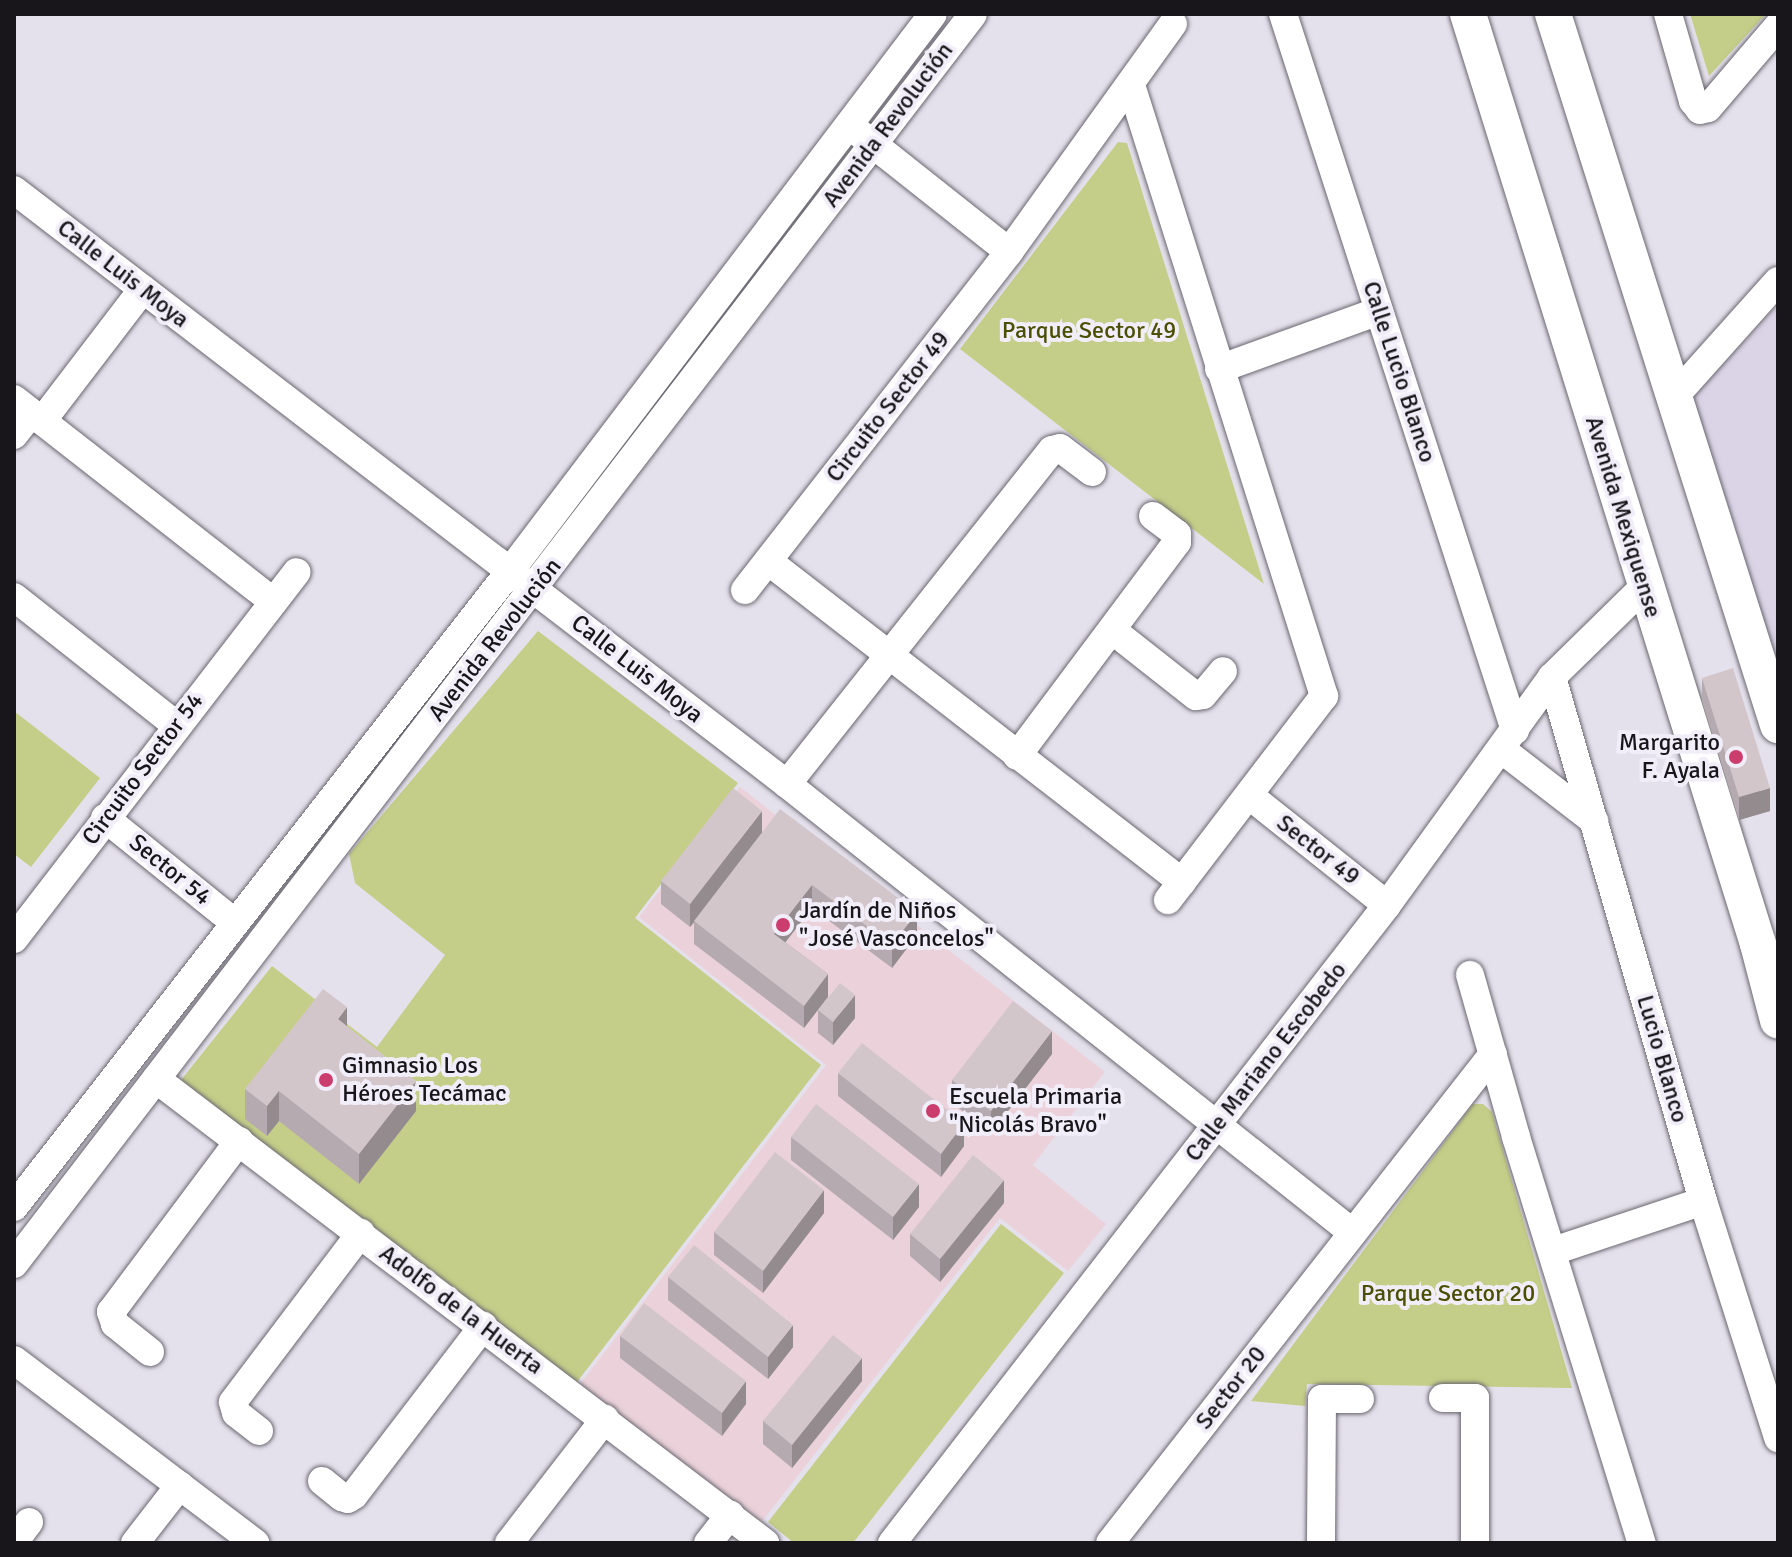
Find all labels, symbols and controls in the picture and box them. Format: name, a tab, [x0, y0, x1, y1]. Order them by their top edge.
street label: Avenida Revolución	[817, 37, 959, 213]
street label: Calle Luis Moya	[51, 214, 195, 334]
street label: Calle Lucio Blanco	[1356, 278, 1442, 466]
park label: Parque Sector 49	[1002, 317, 1176, 345]
street label: Circuito Sector 49	[820, 326, 956, 488]
street label: Avenida Mexiquense	[1579, 413, 1667, 621]
street label: Avenida Revolución	[422, 553, 568, 727]
street label: Calle Luis Moya	[565, 609, 709, 729]
street label: Circuito Sector 54	[76, 687, 210, 851]
place label: Margarito F. Ayala	[1619, 729, 1720, 785]
marker: Margarito F. Ayala	[1727, 748, 1745, 766]
street label: Sector 49	[1271, 809, 1365, 891]
street label: Sector 54	[123, 828, 217, 912]
place label: Jardín de Niños "José Vasconcelos"	[799, 897, 994, 953]
marker: Jardín de Niños "José Vasconcelos"	[774, 916, 792, 934]
street label: Calle Mariano Escobedo	[1179, 956, 1353, 1168]
street label: Lucio Blanco	[1630, 992, 1694, 1126]
place label: Gimnasio Los Héroes Tecámac	[342, 1052, 507, 1108]
marker: Gimnasio Los Héroes Tecámac	[317, 1071, 335, 1089]
place label: Escuela Primaria "Nicolás Bravo"	[949, 1083, 1122, 1139]
marker: Escuela Primaria "Nicolás Bravo"	[924, 1102, 942, 1120]
street label: Adolfo de la Huerta	[373, 1239, 549, 1381]
park label: Parque Sector 20	[1361, 1280, 1535, 1308]
street label: Sector 20	[1190, 1341, 1272, 1435]

